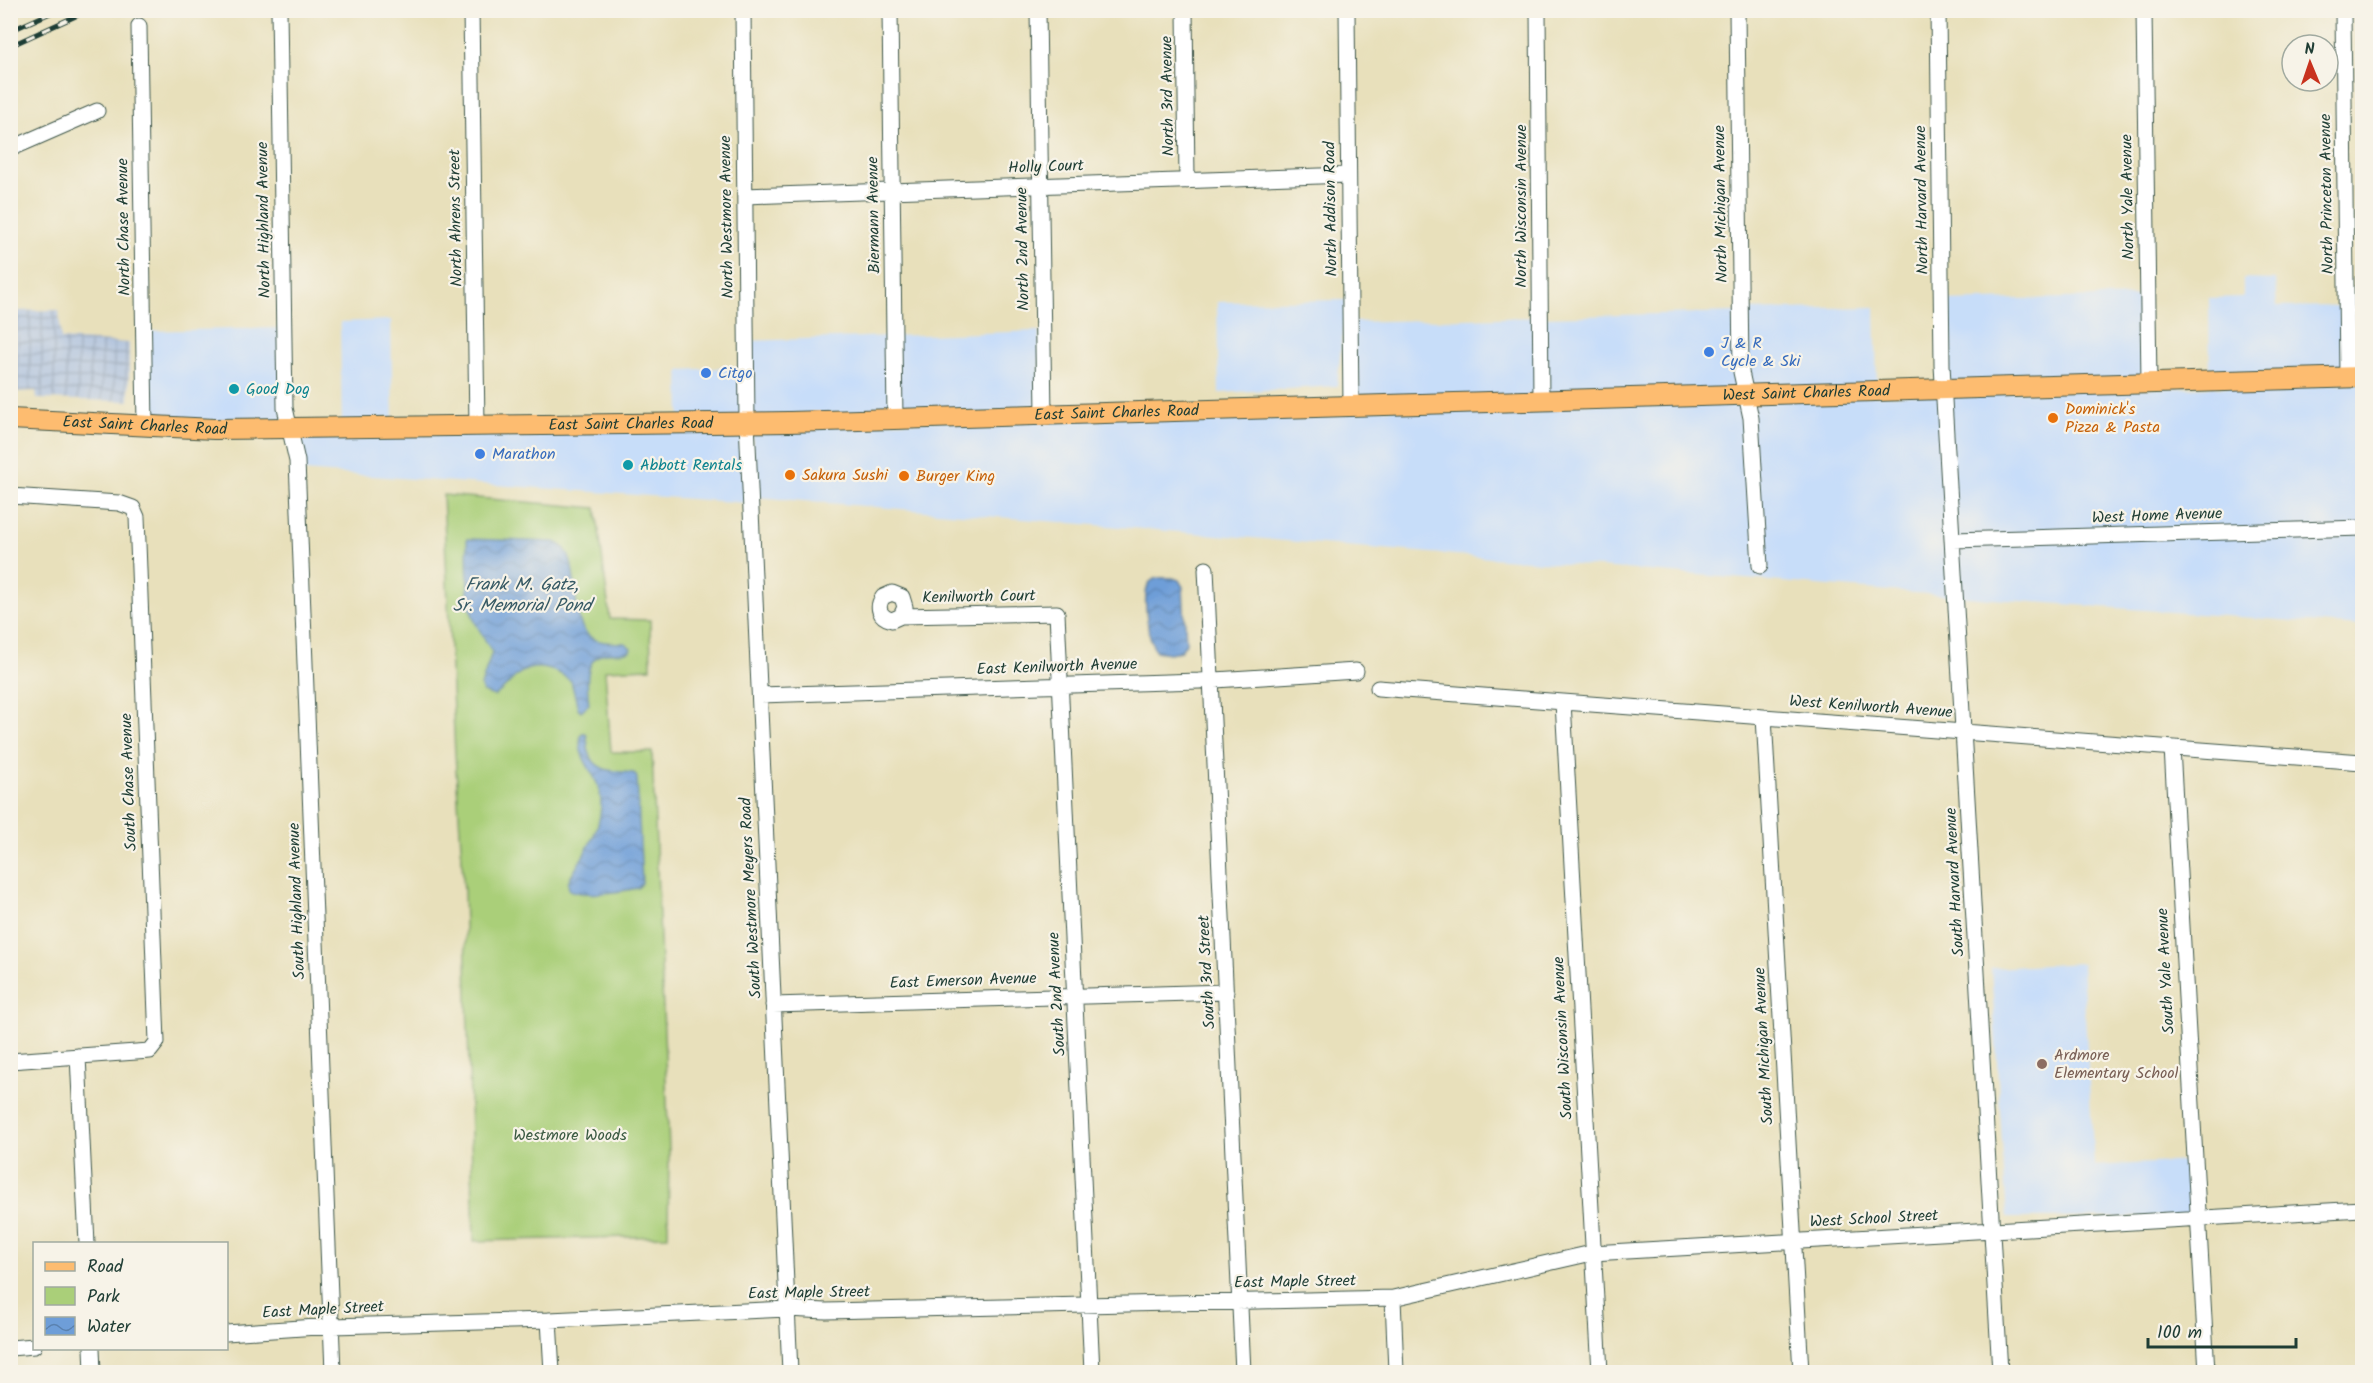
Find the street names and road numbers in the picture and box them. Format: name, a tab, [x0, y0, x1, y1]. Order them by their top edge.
street label: North 3rd Avenue	[1154, 36, 1182, 156]
street label: North Princeton Avenue	[2313, 113, 2341, 275]
street label: North Wisconsin Avenue	[1509, 124, 1534, 288]
street label: North Michigan Avenue	[1707, 125, 1735, 283]
street label: North Harvard Avenue	[1908, 125, 1936, 275]
street label: North Yale Avenue	[2114, 134, 2142, 260]
street label: North Westmore Avenue	[713, 135, 741, 299]
street label: North Addison Road	[1317, 140, 1345, 277]
street label: North Highland Avenue	[250, 141, 278, 299]
street label: North Ahrens Street	[442, 148, 470, 287]
street label: Holly Court	[1008, 153, 1085, 181]
street label: Biermann Avenue	[860, 156, 888, 274]
street label: North Chase Avenue	[110, 158, 138, 296]
street label: North 2nd Avenue	[1009, 187, 1037, 311]
street label: West Saint Charles Road	[1722, 378, 1891, 408]
street label: East Saint Charles Road	[1034, 398, 1200, 427]
street label: East Saint Charles Road	[62, 409, 228, 442]
street label: East Saint Charles Road	[548, 410, 714, 437]
street label: West Home Avenue	[2091, 501, 2223, 531]
street label: Kenilworth Court	[922, 583, 1037, 610]
street label: East Kenilworth Avenue	[976, 652, 1138, 682]
street label: West Kenilworth Avenue	[1788, 689, 1954, 725]
street label: South Chase Avenue	[114, 713, 144, 851]
street label: South Westmore Meyers Road	[733, 796, 769, 999]
street label: South Harvard Avenue	[1939, 807, 1971, 957]
street label: South Highland Avenue	[282, 822, 312, 980]
street label: South Yale Avenue	[2150, 907, 2182, 1035]
street label: South 3rd Street	[1191, 914, 1222, 1030]
street label: South 2nd Avenue	[1041, 931, 1073, 1057]
street label: South Wisconsin Avenue	[1546, 956, 1580, 1120]
street label: East Emerson Avenue	[889, 966, 1037, 996]
street label: South Michigan Avenue	[1747, 967, 1781, 1125]
street label: West School Street	[1809, 1203, 1940, 1235]
street label: East Maple Street	[1234, 1268, 1357, 1296]
street label: East Maple Street	[748, 1279, 871, 1307]
street label: East Maple Street	[261, 1294, 385, 1326]

